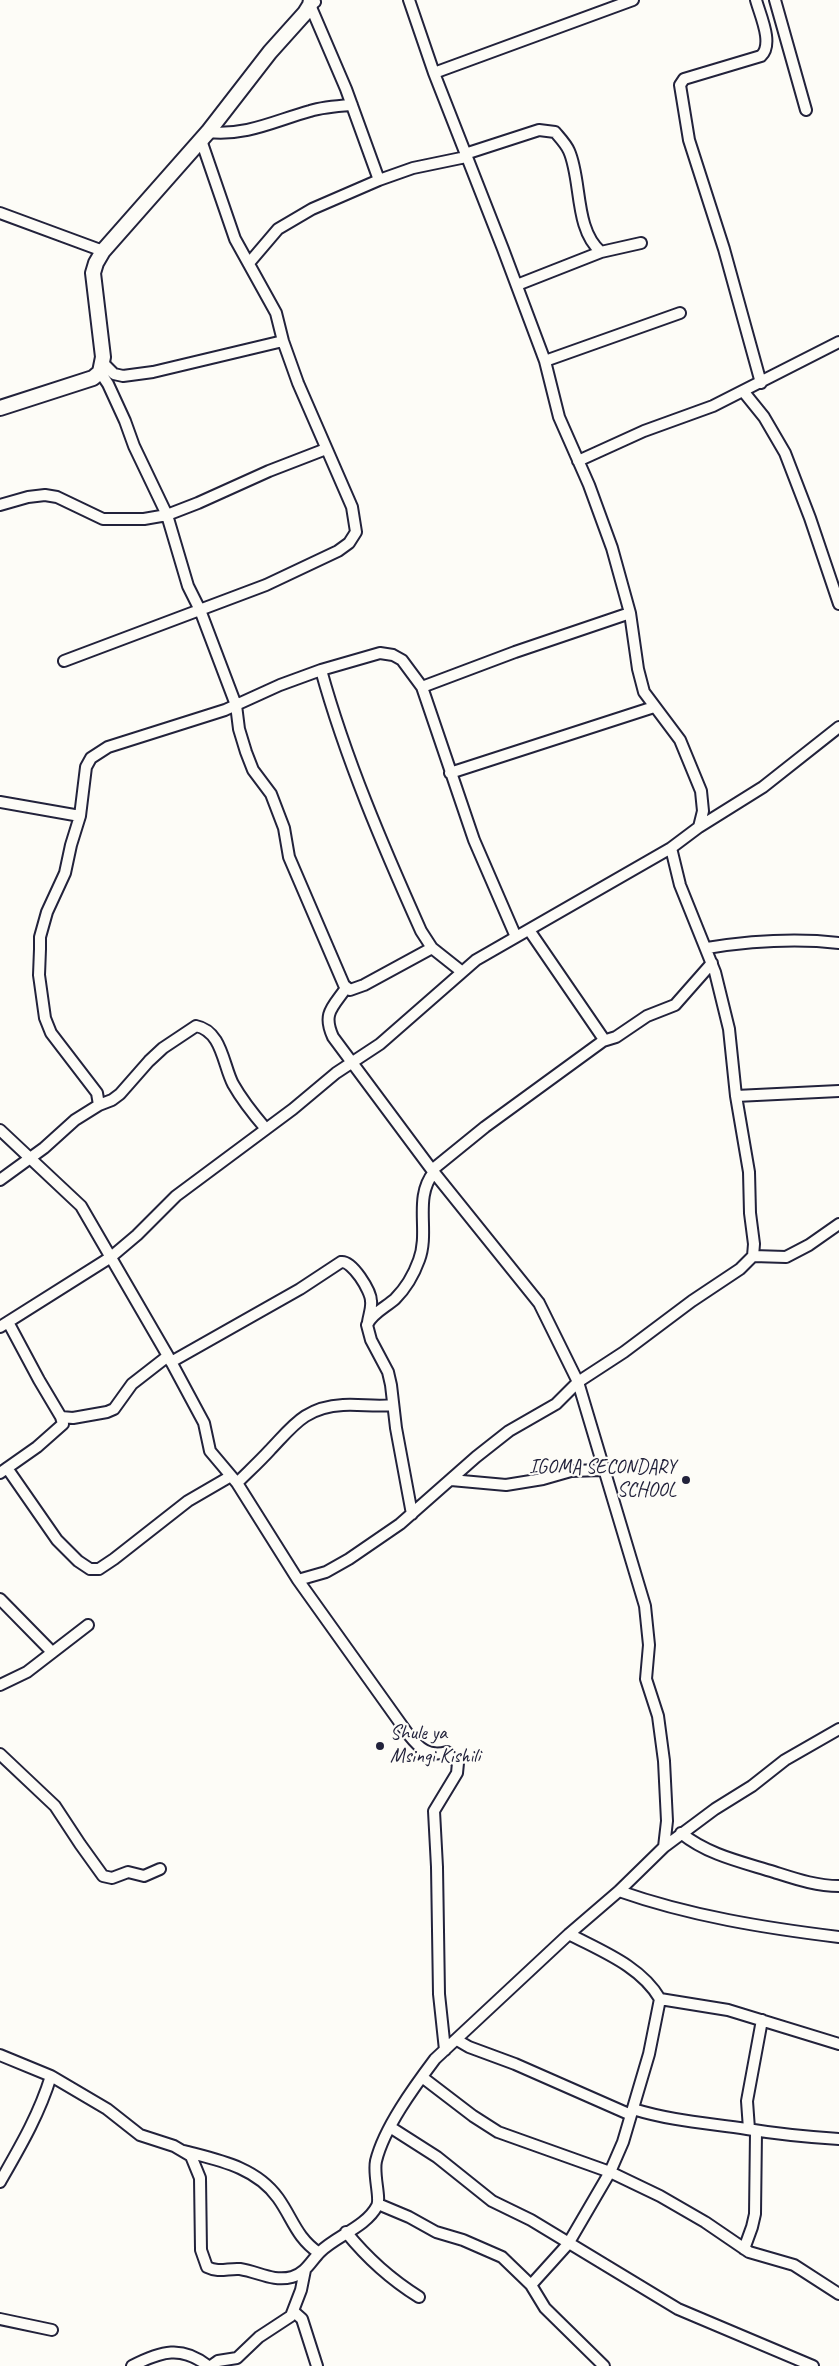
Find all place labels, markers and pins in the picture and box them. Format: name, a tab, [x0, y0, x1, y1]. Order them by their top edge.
place label: IGOMA SECONDARY SCHOOL	[529, 1456, 676, 1503]
marker: IGOMA SECONDARY SCHOOL	[680, 1474, 692, 1486]
place label: Shule ya Msingi Kishili	[390, 1722, 480, 1769]
marker: Shule ya Msingi Kishili	[374, 1740, 386, 1752]

